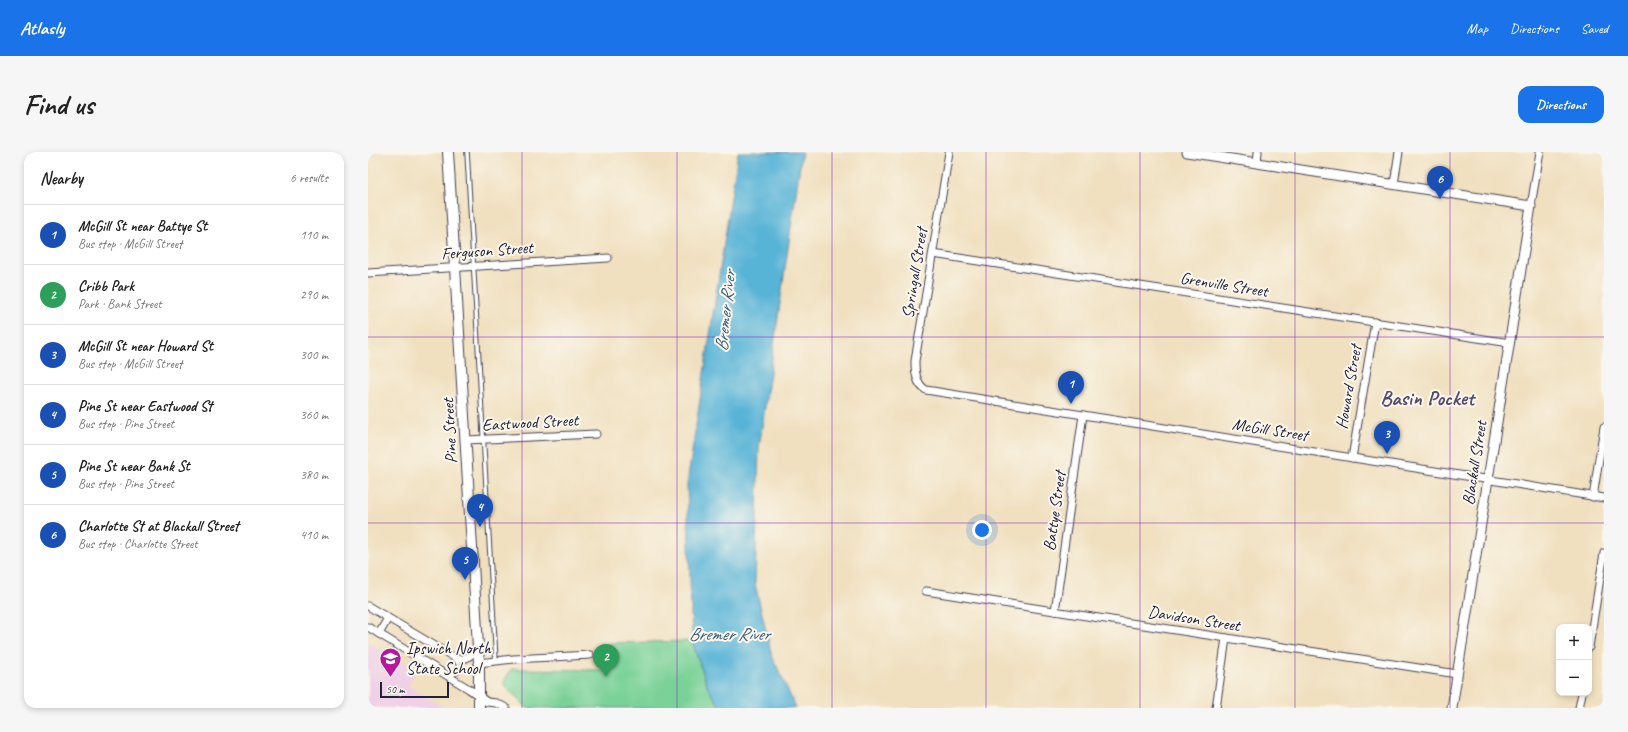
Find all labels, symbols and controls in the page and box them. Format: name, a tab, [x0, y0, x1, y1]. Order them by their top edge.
text: Atlasly	[20, 16, 64, 40]
text: Map	[1467, 20, 1488, 37]
text: Directions	[1510, 20, 1559, 37]
text: Saved	[1581, 20, 1608, 37]
button: Directions	[1518, 86, 1604, 123]
text: Find us	[24, 87, 94, 122]
pin: 6	[1427, 166, 1453, 199]
text: Nearby	[40, 168, 83, 189]
text: 6 results	[290, 170, 328, 186]
text: McGill St near Battye St	[78, 217, 207, 236]
street label: Springall Street	[897, 224, 932, 320]
text: 1	[50, 227, 56, 243]
text: 110 m	[300, 227, 328, 243]
text: Bus stop · McGill Street	[78, 236, 182, 252]
street label: Ferguson Street	[441, 237, 536, 264]
water label: Bremer River	[710, 267, 740, 352]
street label: Grenville Street	[1179, 267, 1272, 302]
text: Cribb Park	[78, 277, 134, 296]
text: 2	[50, 287, 56, 303]
text: 290 m	[300, 287, 328, 303]
text: Park · Bank Street	[78, 296, 162, 312]
text: McGill St near Howard St	[78, 337, 213, 356]
street label: Howard Street	[1331, 341, 1367, 431]
text: 3	[50, 347, 56, 363]
text: 300 m	[300, 347, 328, 363]
text: Bus stop · McGill Street	[78, 356, 182, 372]
pin: 1	[1058, 371, 1084, 404]
district label: Basin Pocket	[1380, 385, 1477, 411]
street label: Pine Street	[437, 395, 462, 464]
text: Pine St near Eastwood St	[78, 397, 212, 416]
text: 4	[50, 407, 56, 423]
text: 360 m	[300, 407, 328, 423]
street label: Eastwood Street	[481, 409, 581, 436]
street label: McGill Street	[1231, 413, 1311, 446]
text: Bus stop · Pine Street	[78, 416, 174, 432]
street label: Blackall Street	[1457, 417, 1492, 507]
pin: 3	[1374, 421, 1400, 454]
text: Pine St near Bank St	[78, 457, 190, 476]
text: 5	[50, 467, 56, 483]
text: 380 m	[300, 467, 328, 483]
street label: Battye Street	[1039, 468, 1071, 552]
text: Bus stop · Pine Street	[78, 476, 174, 492]
pin: 4	[467, 494, 493, 527]
text: Charlotte St at Blackall Street	[78, 517, 239, 536]
your location	[972, 520, 992, 540]
text: 6	[50, 527, 56, 543]
text: 410 m	[300, 527, 328, 543]
text: Bus stop · Charlotte Street	[78, 536, 197, 552]
pin: 5	[452, 547, 478, 580]
street label: Davidson Street	[1147, 601, 1244, 636]
water label: Bremer River	[689, 623, 772, 645]
map controls	[1556, 624, 1592, 696]
button: +	[1556, 624, 1592, 660]
place label: Ipswich North State School	[406, 638, 492, 679]
pin: 2	[593, 644, 619, 677]
school or university icon: Ipswich North State School	[377, 645, 403, 678]
button: −	[1556, 660, 1592, 696]
scale bar	[380, 680, 449, 699]
text: 50 m	[386, 682, 405, 696]

